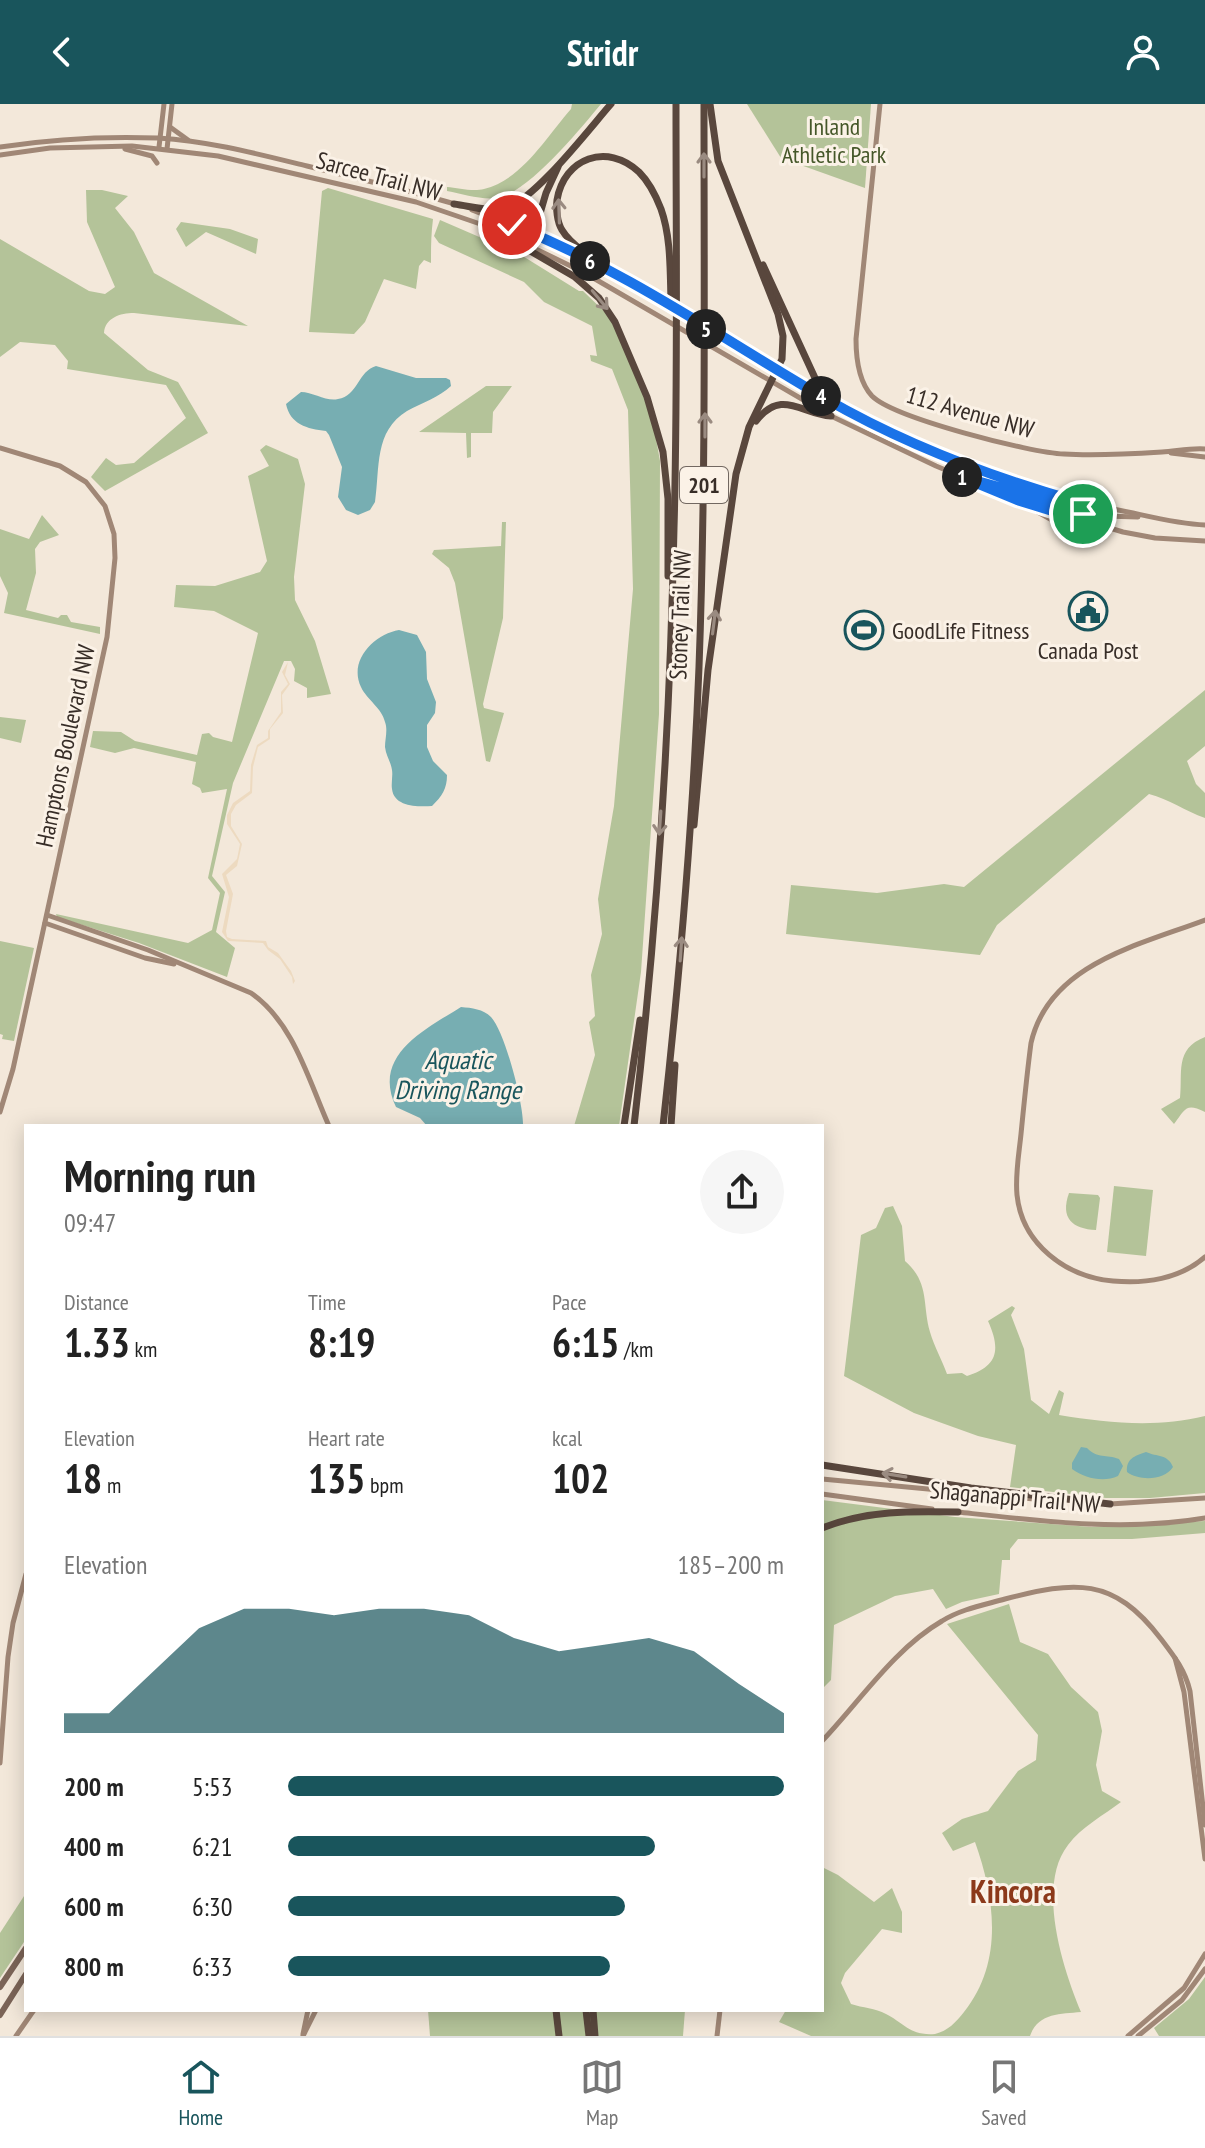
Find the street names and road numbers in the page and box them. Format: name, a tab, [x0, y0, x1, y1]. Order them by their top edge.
street label: Sarcee Trail NW	[313, 144, 445, 208]
street label: 112 Avenue NW	[902, 379, 1038, 445]
road number: 201	[680, 467, 728, 503]
street label: Stoney Trail NW	[662, 550, 698, 680]
street label: Hamptons Boulevard NW	[28, 642, 102, 850]
street label: Shaganappi Trail NW	[929, 1474, 1101, 1520]

